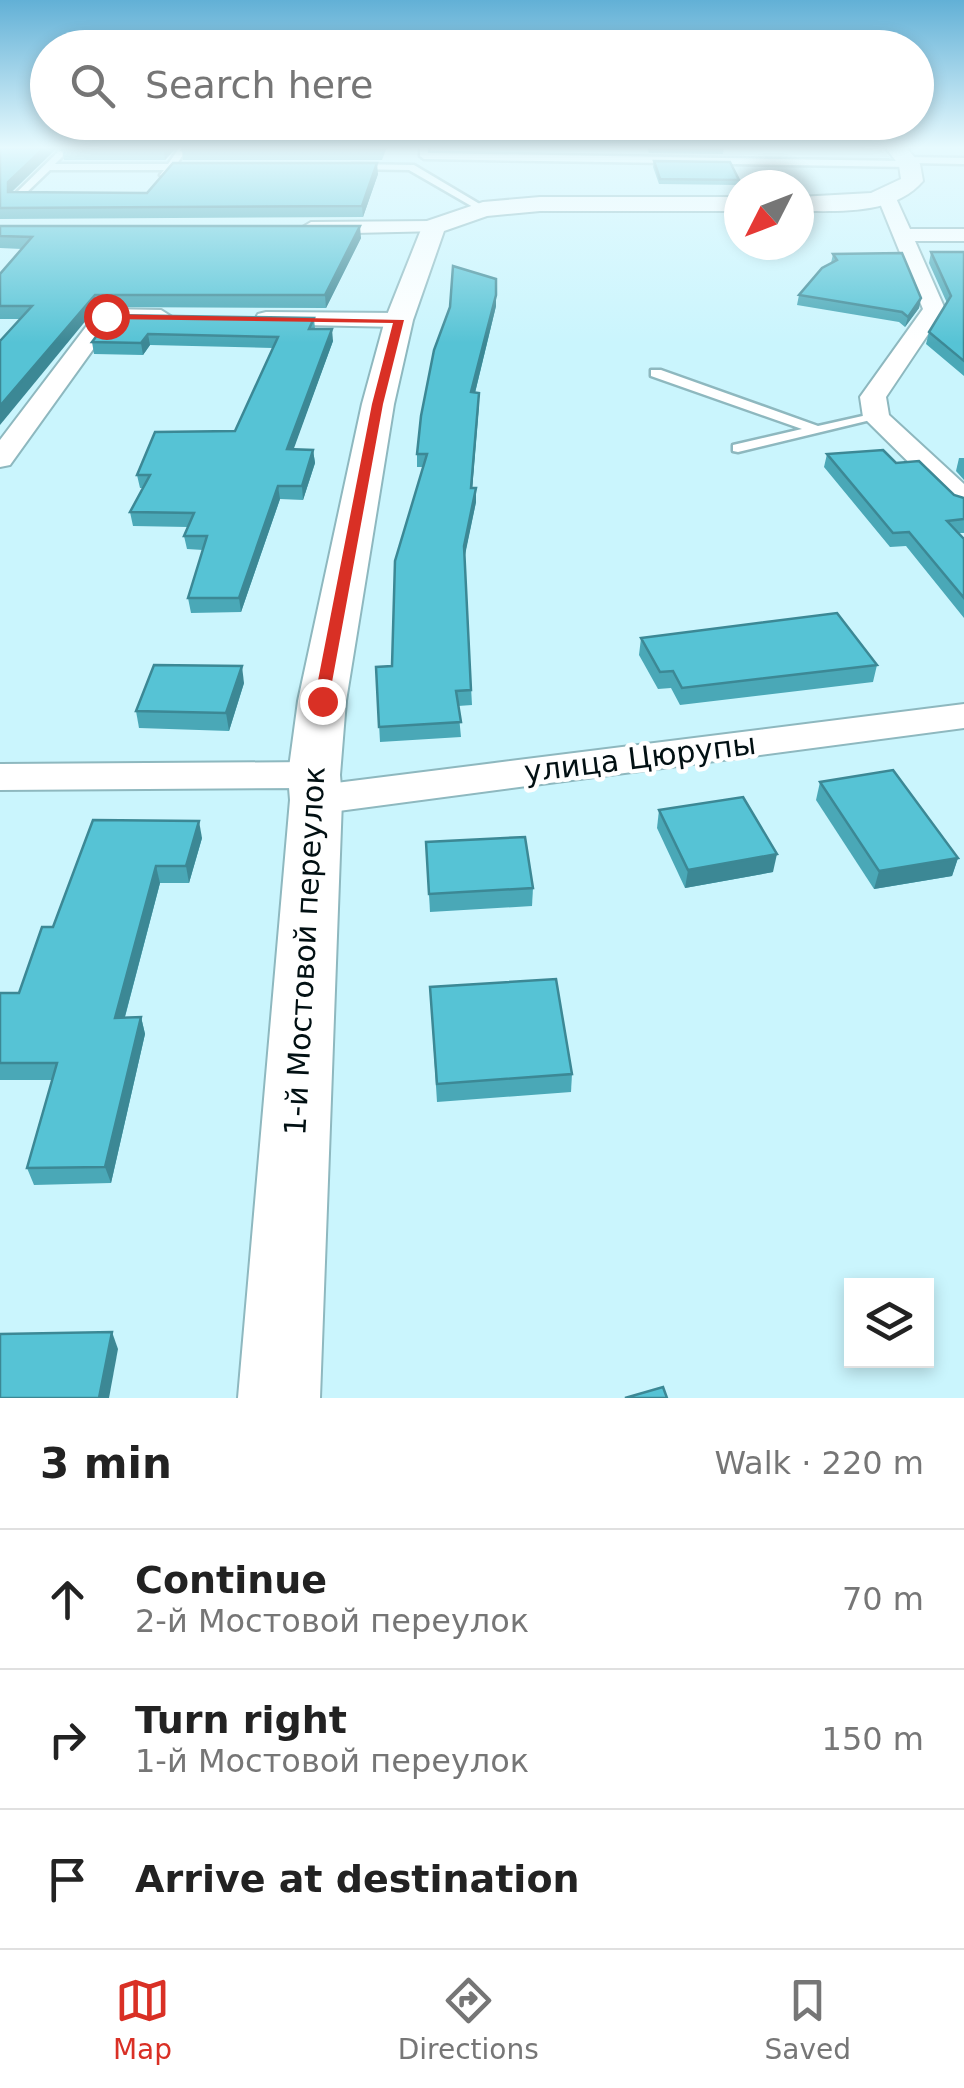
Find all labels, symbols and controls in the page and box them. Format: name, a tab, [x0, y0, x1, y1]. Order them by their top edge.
search box	[30, 30, 934, 140]
icon: search	[65, 58, 120, 113]
text: Search here	[145, 63, 373, 107]
north arrow	[724, 170, 814, 260]
route start	[84, 294, 130, 340]
route end	[300, 679, 346, 725]
street label: улица Цюрупы	[522, 726, 758, 789]
street label: 1-й Мостовой переулок	[277, 766, 332, 1136]
map controls	[844, 1278, 934, 1368]
button: layers	[844, 1278, 934, 1368]
text: 3 min	[40, 1439, 172, 1488]
text: Walk · 220 m	[714, 1444, 924, 1482]
text: Continue	[135, 1558, 327, 1602]
icon: ahead	[40, 1572, 95, 1627]
text: 70 m	[842, 1580, 924, 1618]
text: 2-й Мостовой переулок	[135, 1602, 529, 1640]
text: Turn right	[135, 1698, 347, 1742]
icon: right	[40, 1712, 95, 1767]
text: 150 m	[822, 1720, 924, 1758]
text: 1-й Мостовой переулок	[135, 1742, 529, 1780]
icon: arrive	[40, 1852, 95, 1907]
text: Arrive at destination	[135, 1857, 580, 1901]
tab: Map	[113, 1973, 172, 2066]
tab: Directions	[398, 1973, 539, 2066]
tab: Saved	[765, 1973, 851, 2066]

